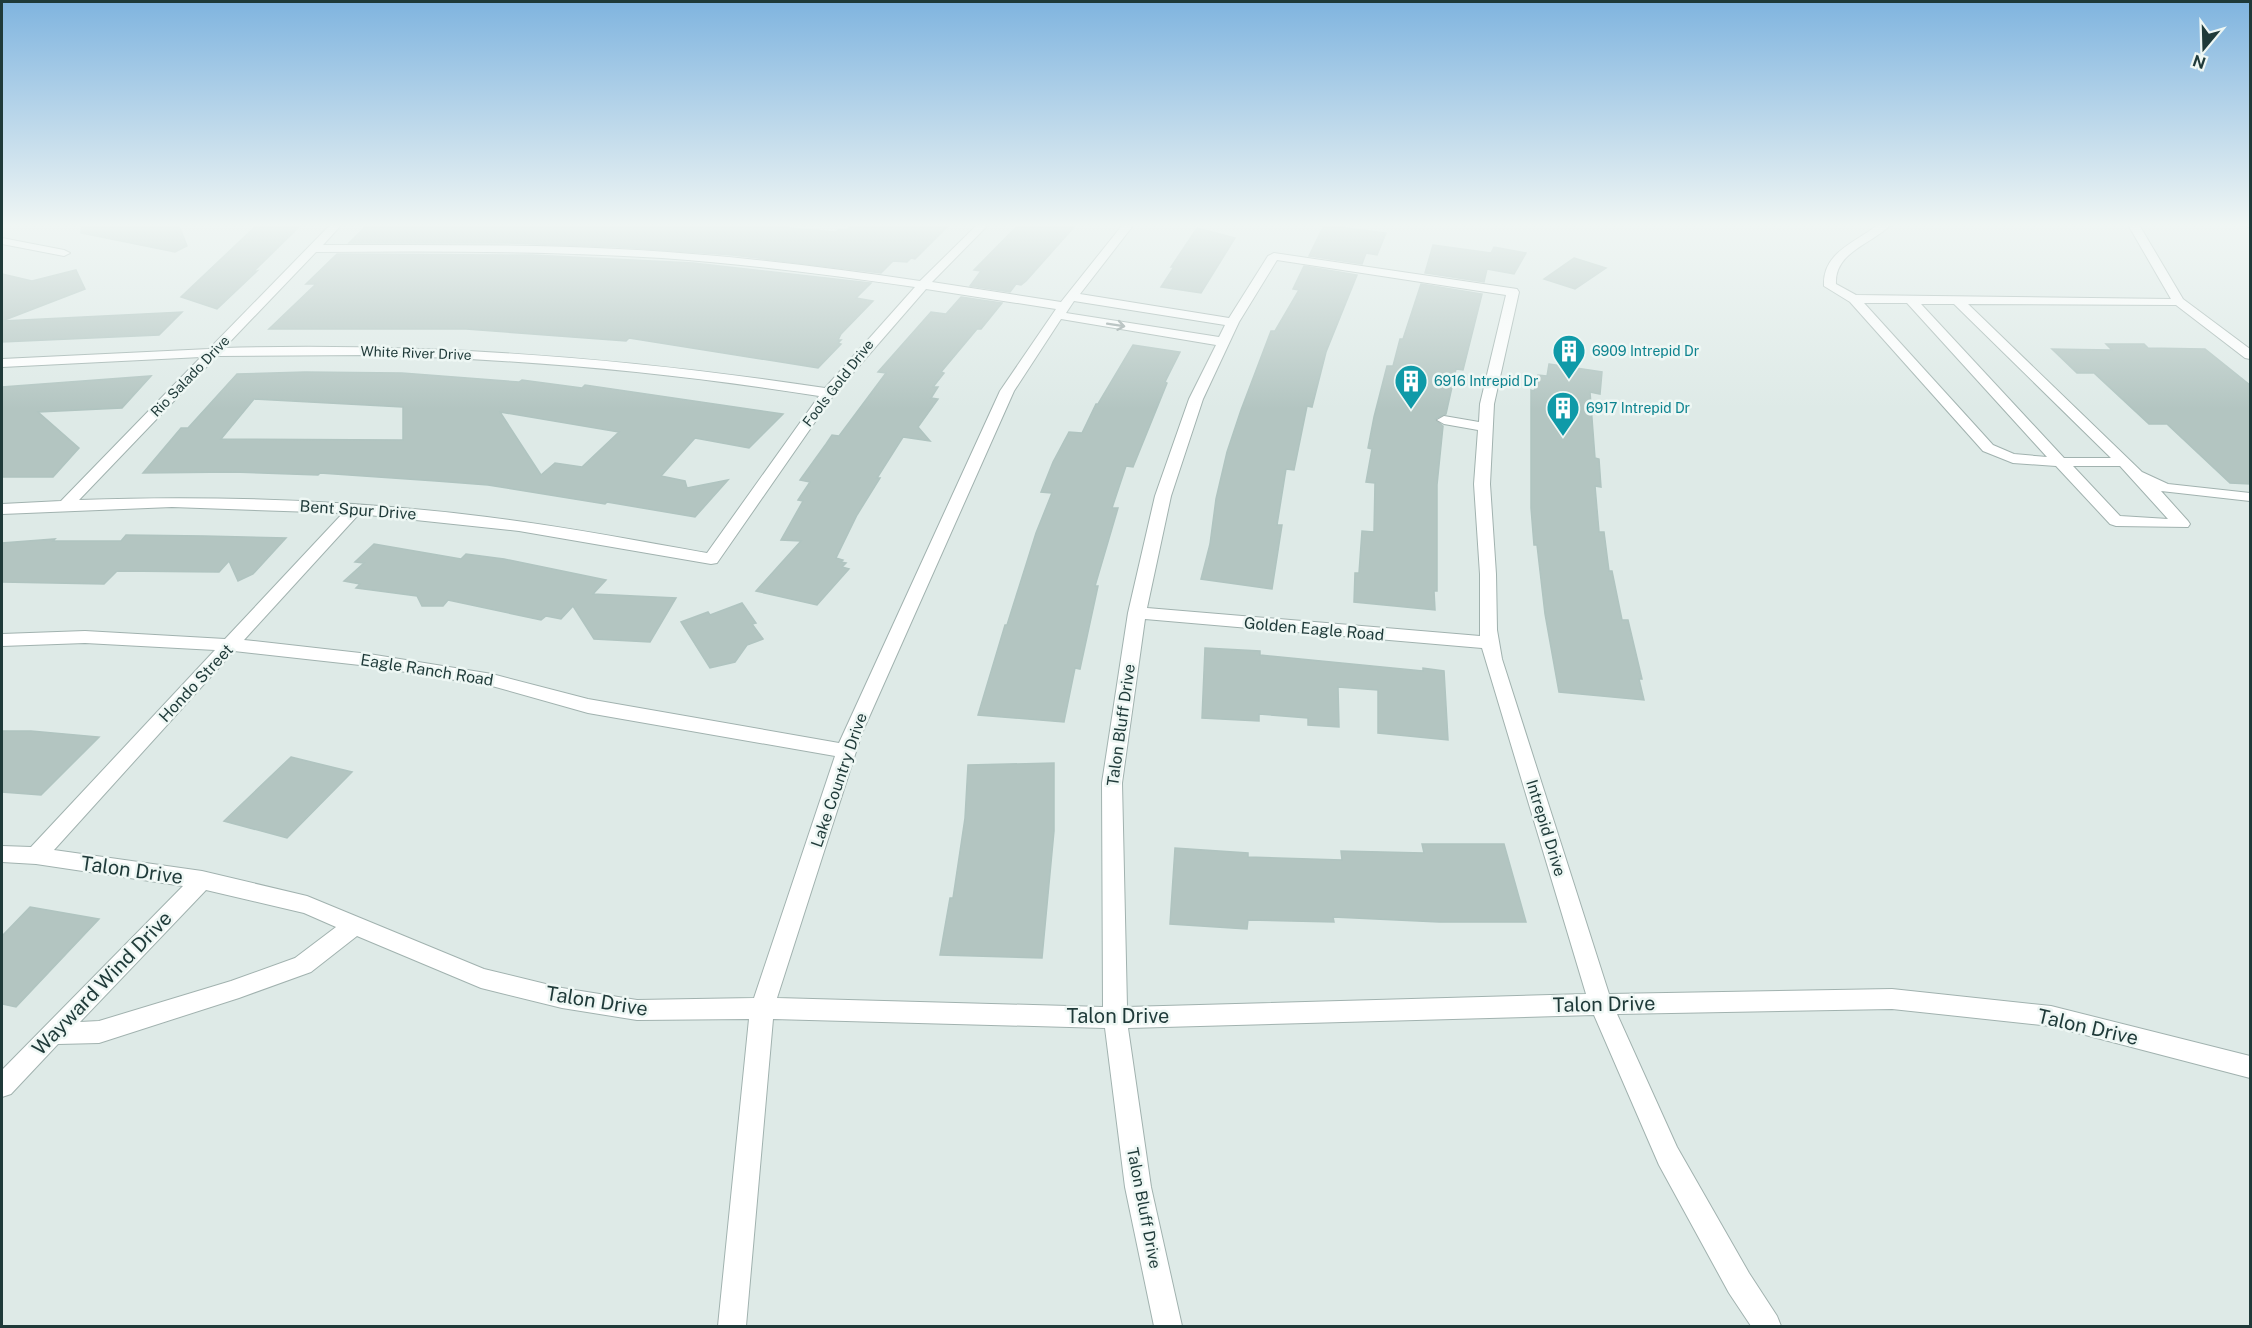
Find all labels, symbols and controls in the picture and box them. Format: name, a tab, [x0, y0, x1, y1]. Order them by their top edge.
north arrow	[2174, 18, 2234, 78]
text: N	[2190, 51, 2208, 73]
one-way arrow	[1106, 319, 1125, 330]
street label: Rio Salado Drive	[147, 332, 233, 420]
building icon: 6909 Intrepid Dr	[1551, 333, 1587, 380]
street label: Fools Gold Drive	[799, 336, 877, 430]
street label: White River Drive	[360, 343, 472, 363]
place label: 6909 Intrepid Dr	[1592, 343, 1699, 359]
building icon: 6916 Intrepid Dr	[1393, 363, 1429, 410]
place label: 6916 Intrepid Dr	[1434, 373, 1538, 389]
building icon: 6917 Intrepid Dr	[1545, 390, 1581, 437]
place label: 6917 Intrepid Dr	[1586, 400, 1690, 416]
street label: Bent Spur Drive	[299, 496, 417, 524]
street label: Golden Eagle Road	[1243, 613, 1385, 645]
street label: Hondo Street	[155, 640, 237, 726]
street label: Eagle Ranch Road	[359, 650, 495, 690]
street label: Talon Bluff Drive	[1103, 663, 1139, 787]
street label: Lake Country Drive	[807, 710, 871, 850]
street label: Intrepid Drive	[1522, 777, 1570, 879]
street label: Talon Drive	[79, 851, 185, 889]
street label: Wayward Wind Drive	[27, 906, 177, 1060]
street label: Talon Drive	[544, 981, 650, 1021]
street label: Talon Drive	[1552, 991, 1656, 1017]
street label: Talon Drive	[1067, 1004, 1169, 1028]
street label: Talon Drive	[2035, 1004, 2141, 1050]
street label: Talon Bluff Drive	[1123, 1146, 1165, 1270]

